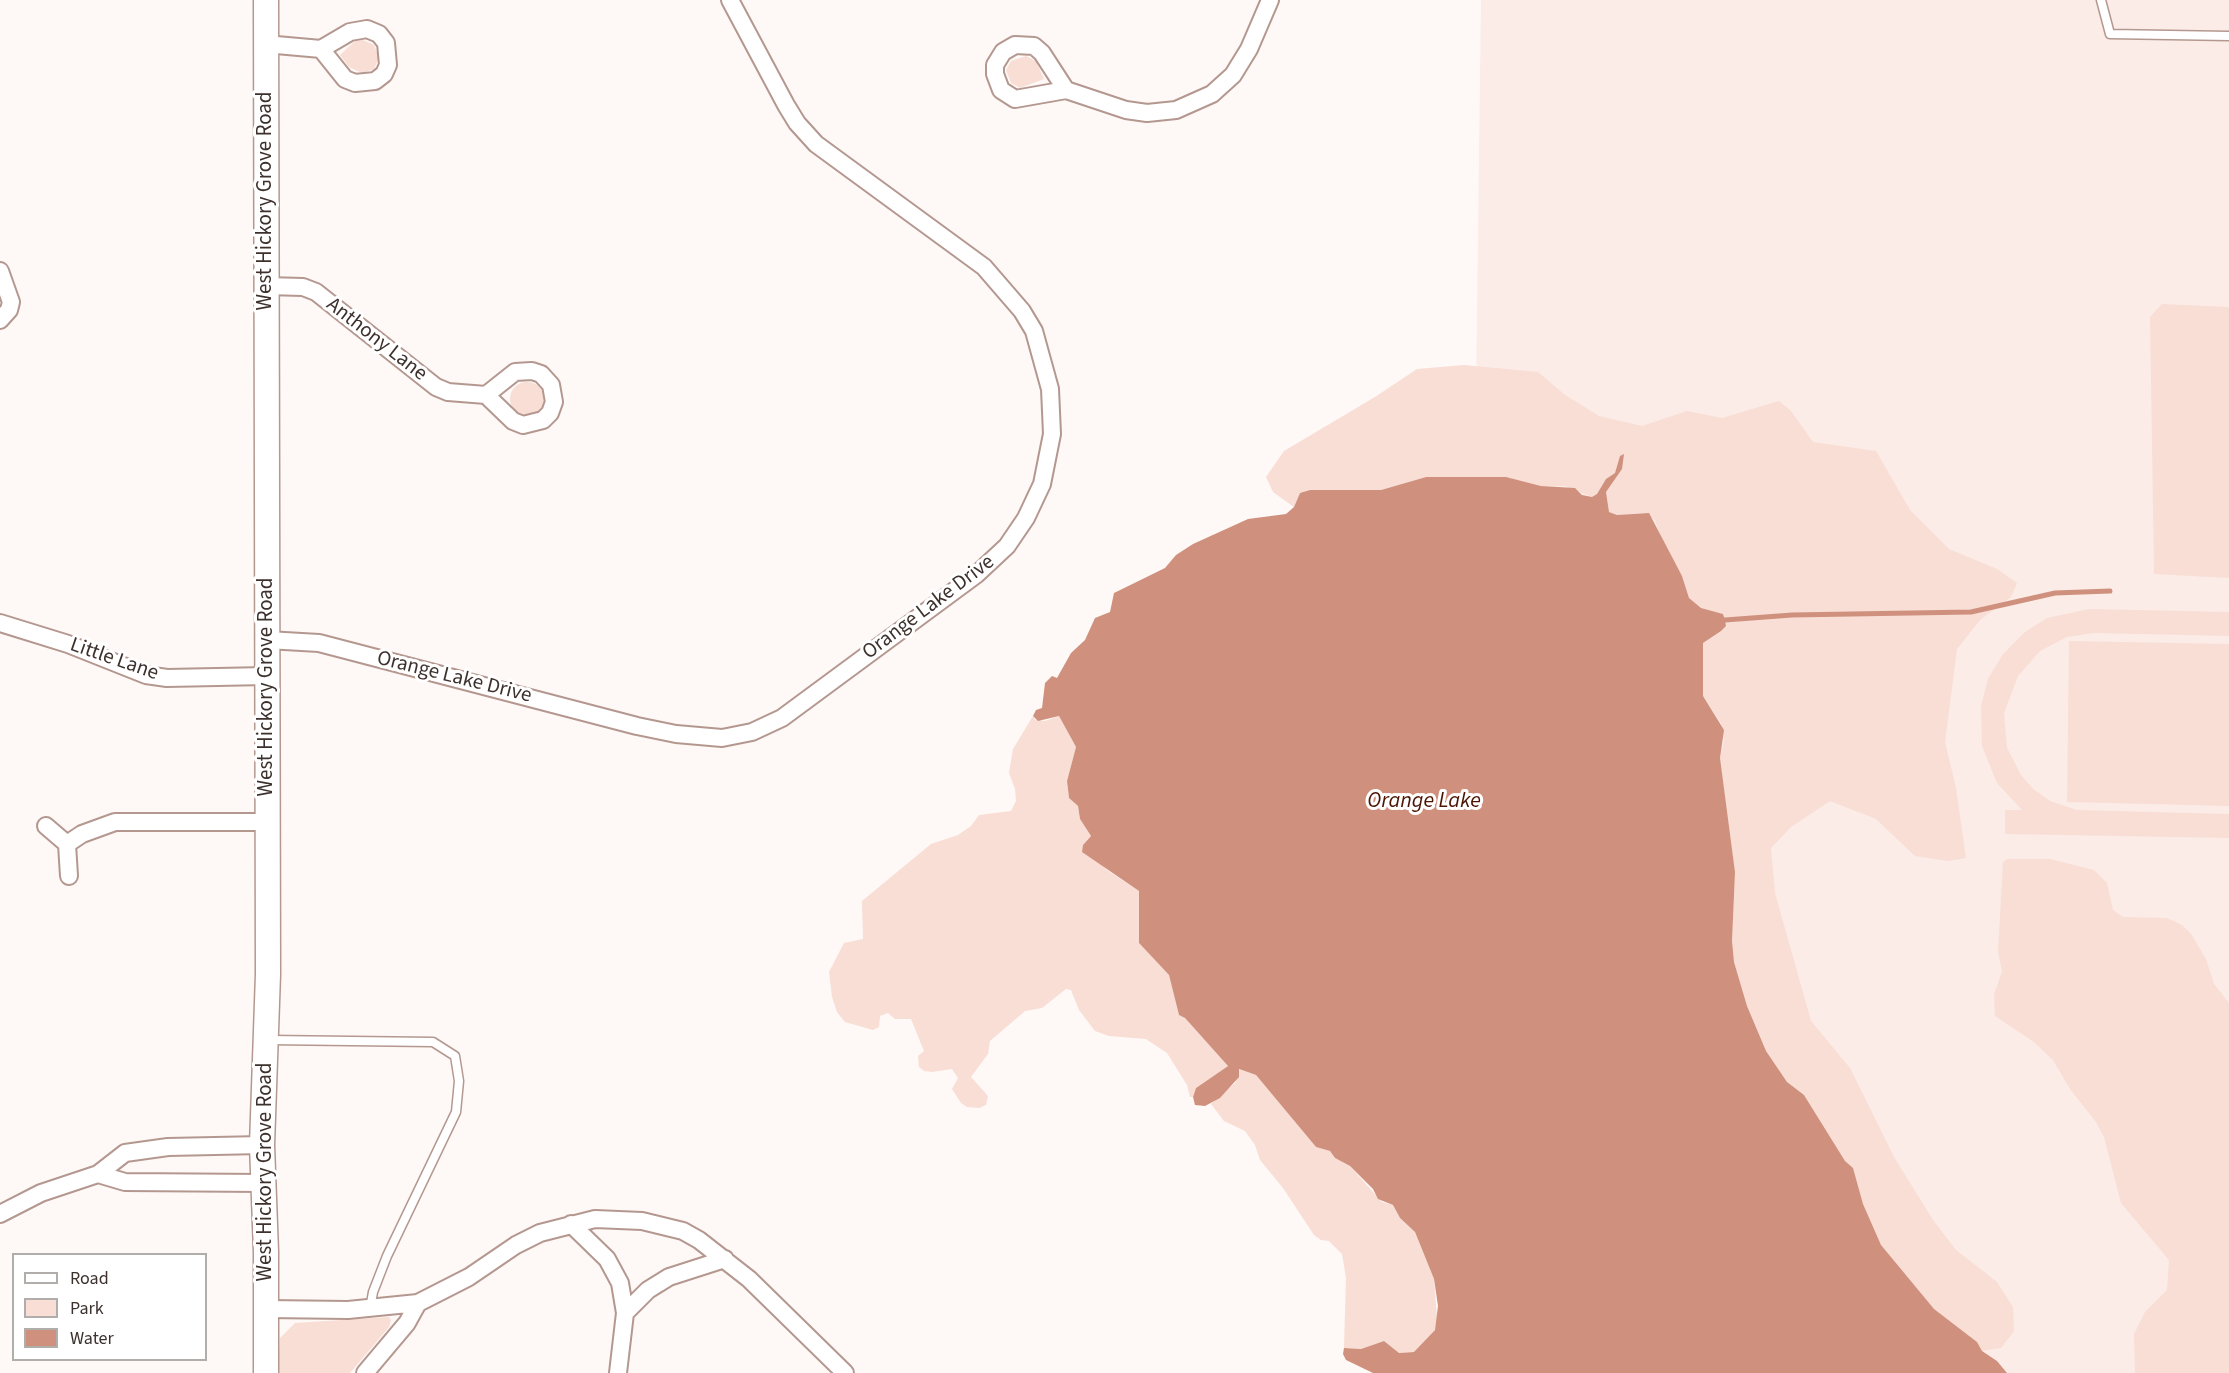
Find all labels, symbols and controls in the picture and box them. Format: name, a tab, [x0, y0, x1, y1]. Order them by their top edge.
street label: West Hickory Grove Road	[253, 91, 279, 311]
street label: Anthony Lane	[321, 293, 431, 387]
street label: Orange Lake Drive	[858, 550, 1000, 666]
street label: West Hickory Grove Road	[254, 577, 280, 797]
street label: Little Lane	[66, 633, 162, 687]
street label: Orange Lake Drive	[374, 647, 534, 709]
water label: Orange Lake	[1367, 789, 1481, 815]
street label: West Hickory Grove Road	[253, 1062, 279, 1282]
legend	[12, 1253, 207, 1361]
text: Road	[70, 1266, 109, 1291]
text: Park	[70, 1296, 104, 1321]
text: Water	[70, 1326, 114, 1351]

